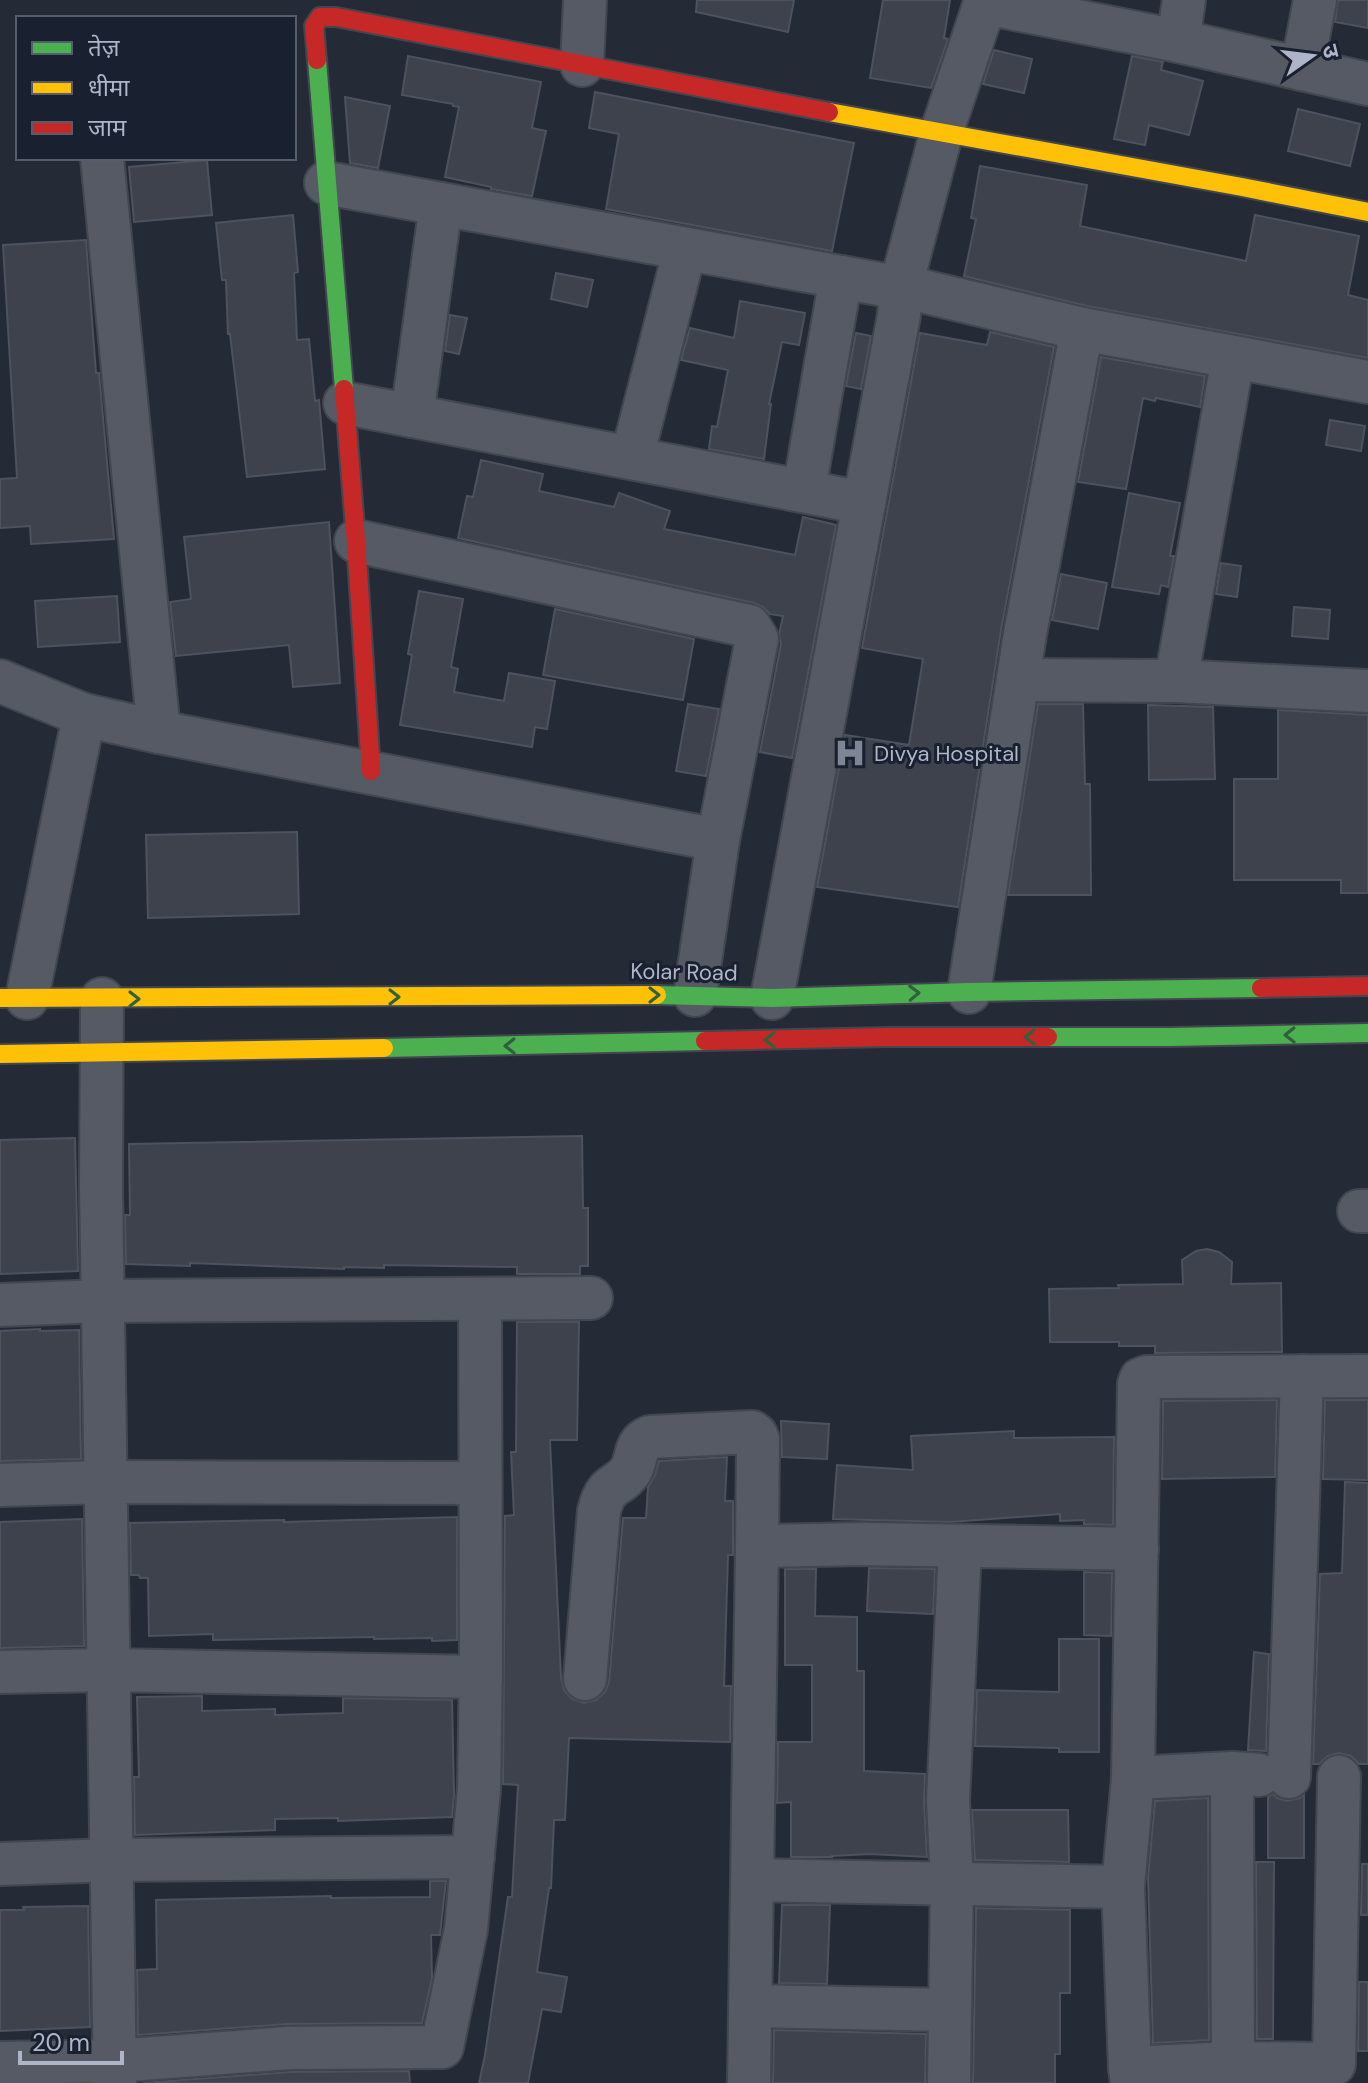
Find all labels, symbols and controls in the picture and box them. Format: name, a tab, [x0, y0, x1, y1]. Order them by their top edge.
legend	[16, 16, 296, 160]
north arrow	[1272, 16, 1352, 96]
text: तेज़	[88, 32, 121, 63]
text: उ	[1315, 42, 1347, 62]
text: धीमा	[88, 72, 130, 103]
text: जाम	[88, 112, 127, 143]
hospital icon: Divya Hospital	[833, 736, 867, 770]
place label: Divya Hospital	[874, 739, 1019, 768]
street label: Kolar Road	[630, 957, 738, 987]
one-way arrow	[908, 985, 921, 1002]
one-way arrow	[648, 986, 661, 1004]
one-way arrow	[388, 988, 401, 1006]
one-way arrow	[128, 990, 141, 1008]
one-way arrow	[1283, 1026, 1296, 1043]
one-way arrow	[1023, 1028, 1036, 1046]
one-way arrow	[763, 1031, 776, 1048]
one-way arrow	[503, 1038, 516, 1055]
scale bar	[20, 2015, 122, 2065]
text: 20 m	[32, 2027, 90, 2058]

